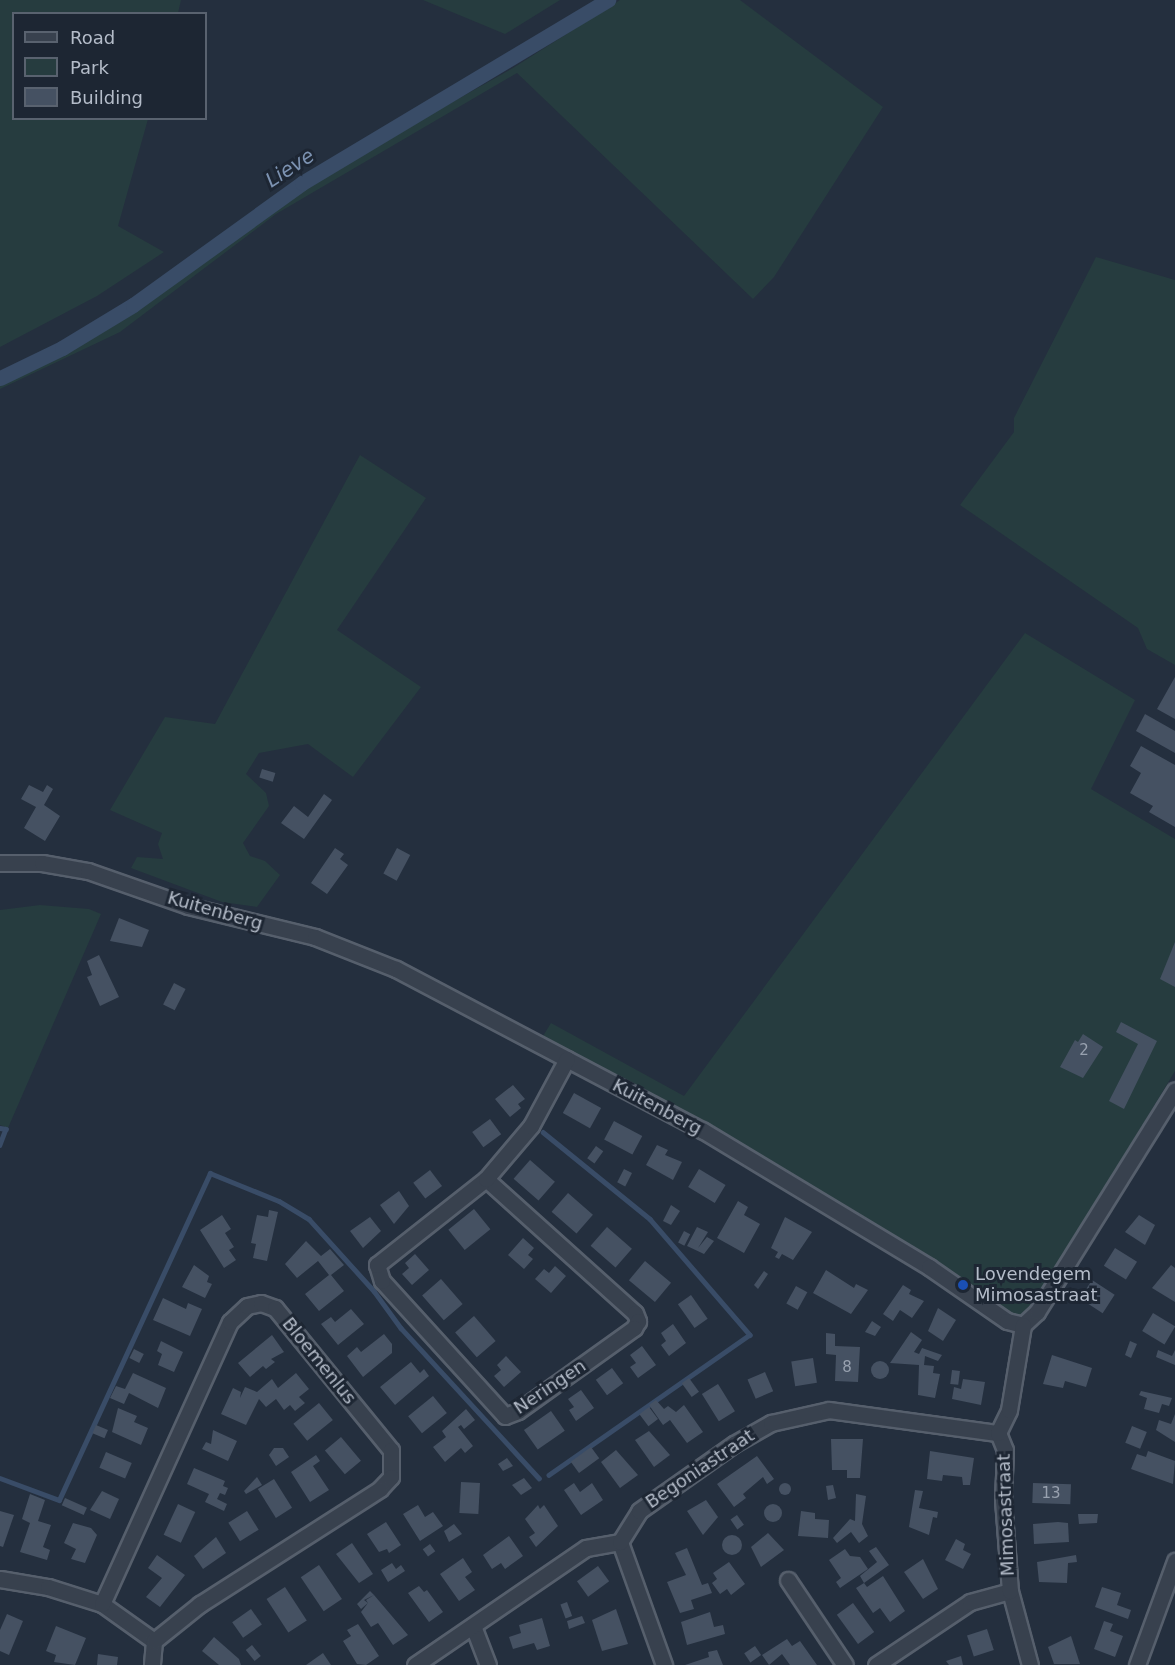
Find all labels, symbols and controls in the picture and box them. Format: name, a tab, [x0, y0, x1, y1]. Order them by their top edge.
legend	[12, 12, 207, 120]
text: Road	[70, 27, 115, 48]
text: Park	[70, 57, 109, 78]
text: Building	[70, 87, 143, 108]
water label: Lieve	[261, 143, 319, 193]
street label: Kuitenberg	[165, 887, 265, 935]
house number: 2	[1079, 1042, 1089, 1060]
street label: Kuitenberg	[609, 1074, 705, 1140]
place label: Lovendegem Mimosastraat	[975, 1264, 1097, 1306]
marker: Lovendegem Mimosastraat	[956, 1278, 970, 1292]
street label: Bloemenlus	[277, 1313, 361, 1409]
street label: Neringen	[510, 1355, 590, 1419]
house number: 8	[842, 1359, 852, 1377]
street label: Begoniastraat	[642, 1425, 758, 1513]
street label: Mimosastraat	[993, 1453, 1019, 1577]
house number: 13	[1041, 1485, 1061, 1503]

